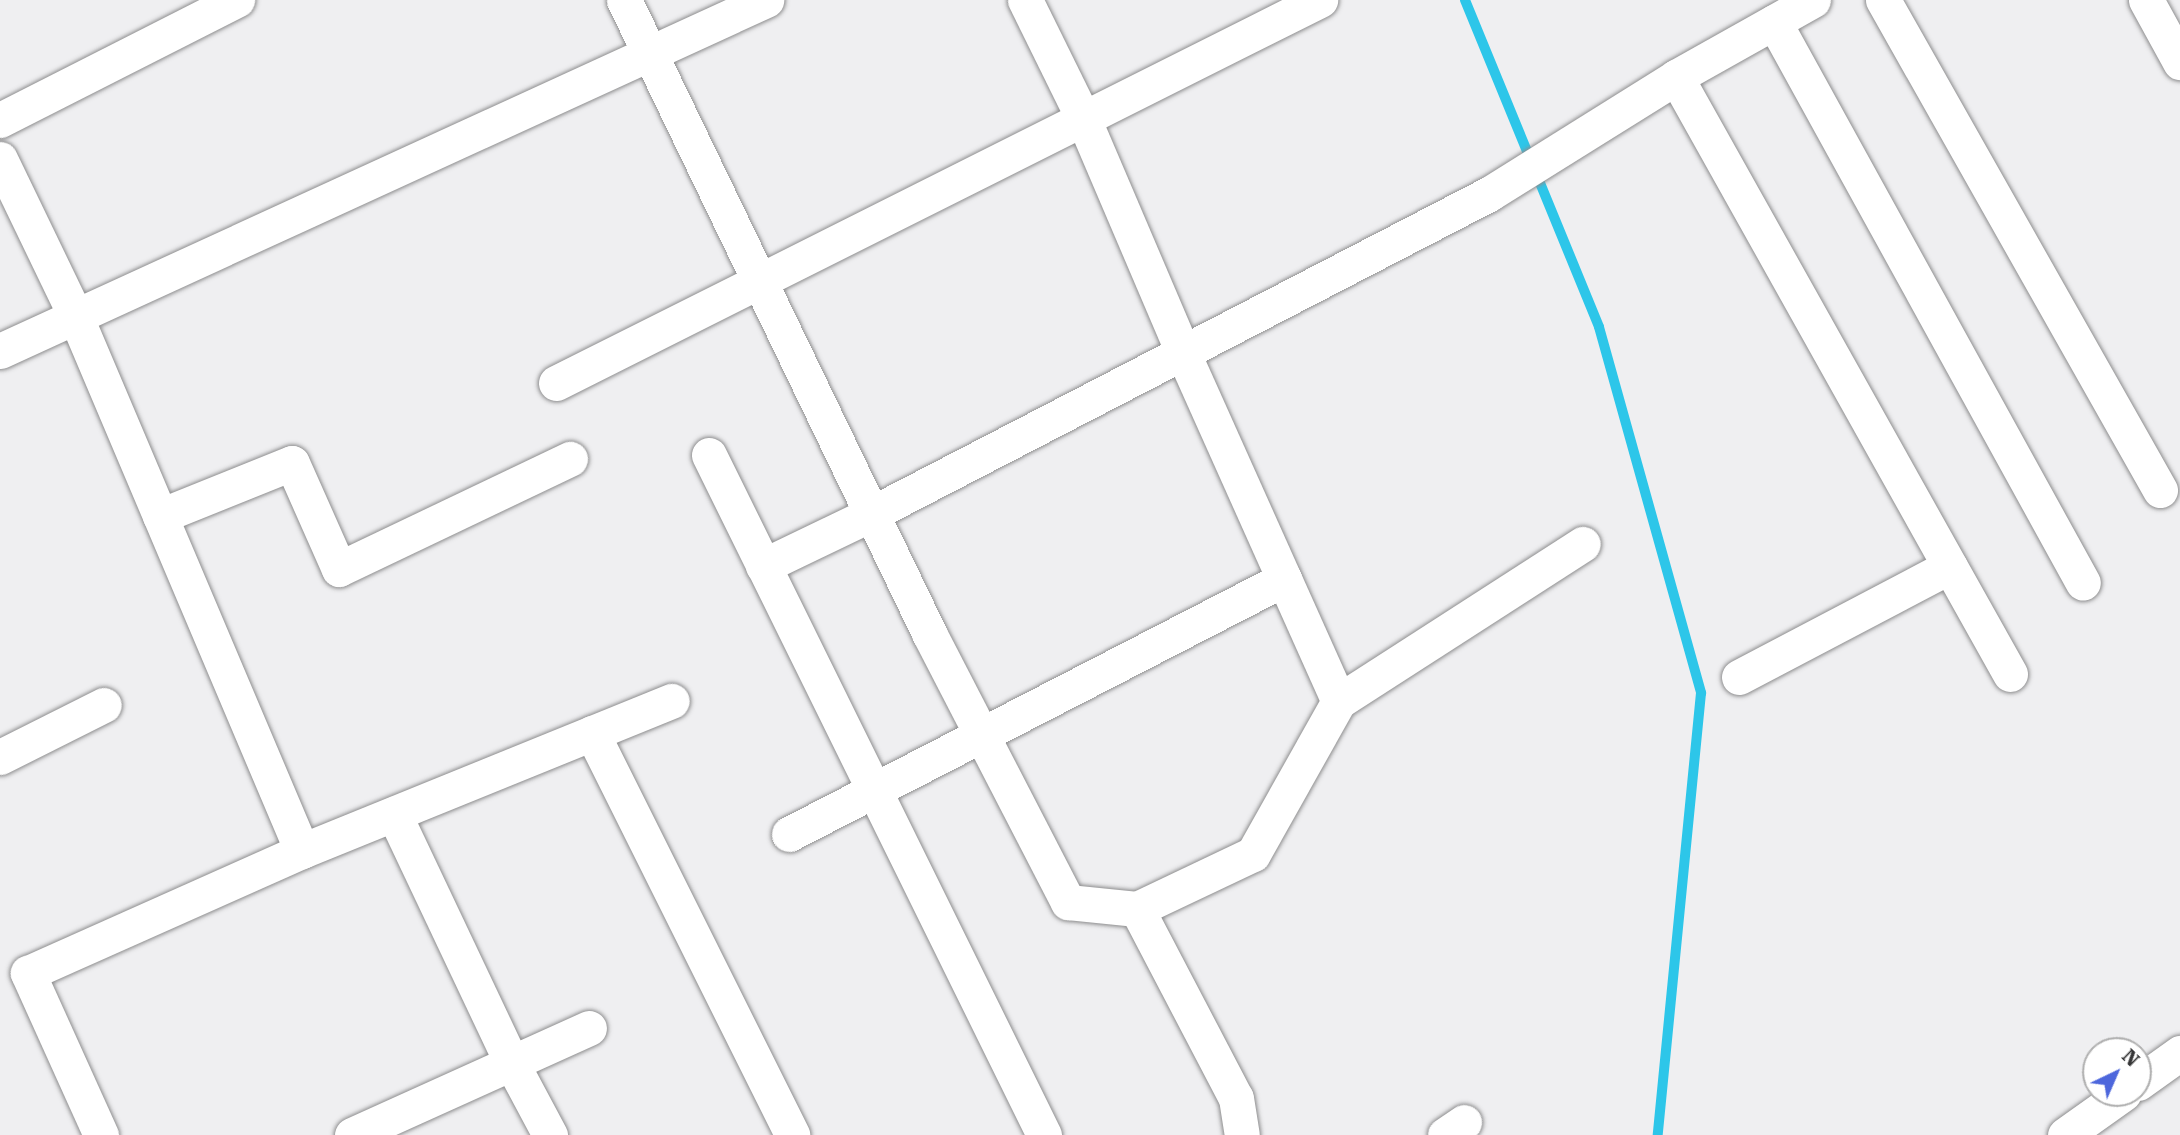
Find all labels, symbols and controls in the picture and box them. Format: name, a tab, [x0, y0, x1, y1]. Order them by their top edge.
north arrow	[2082, 1037, 2152, 1107]
text: N	[2117, 1045, 2144, 1071]

